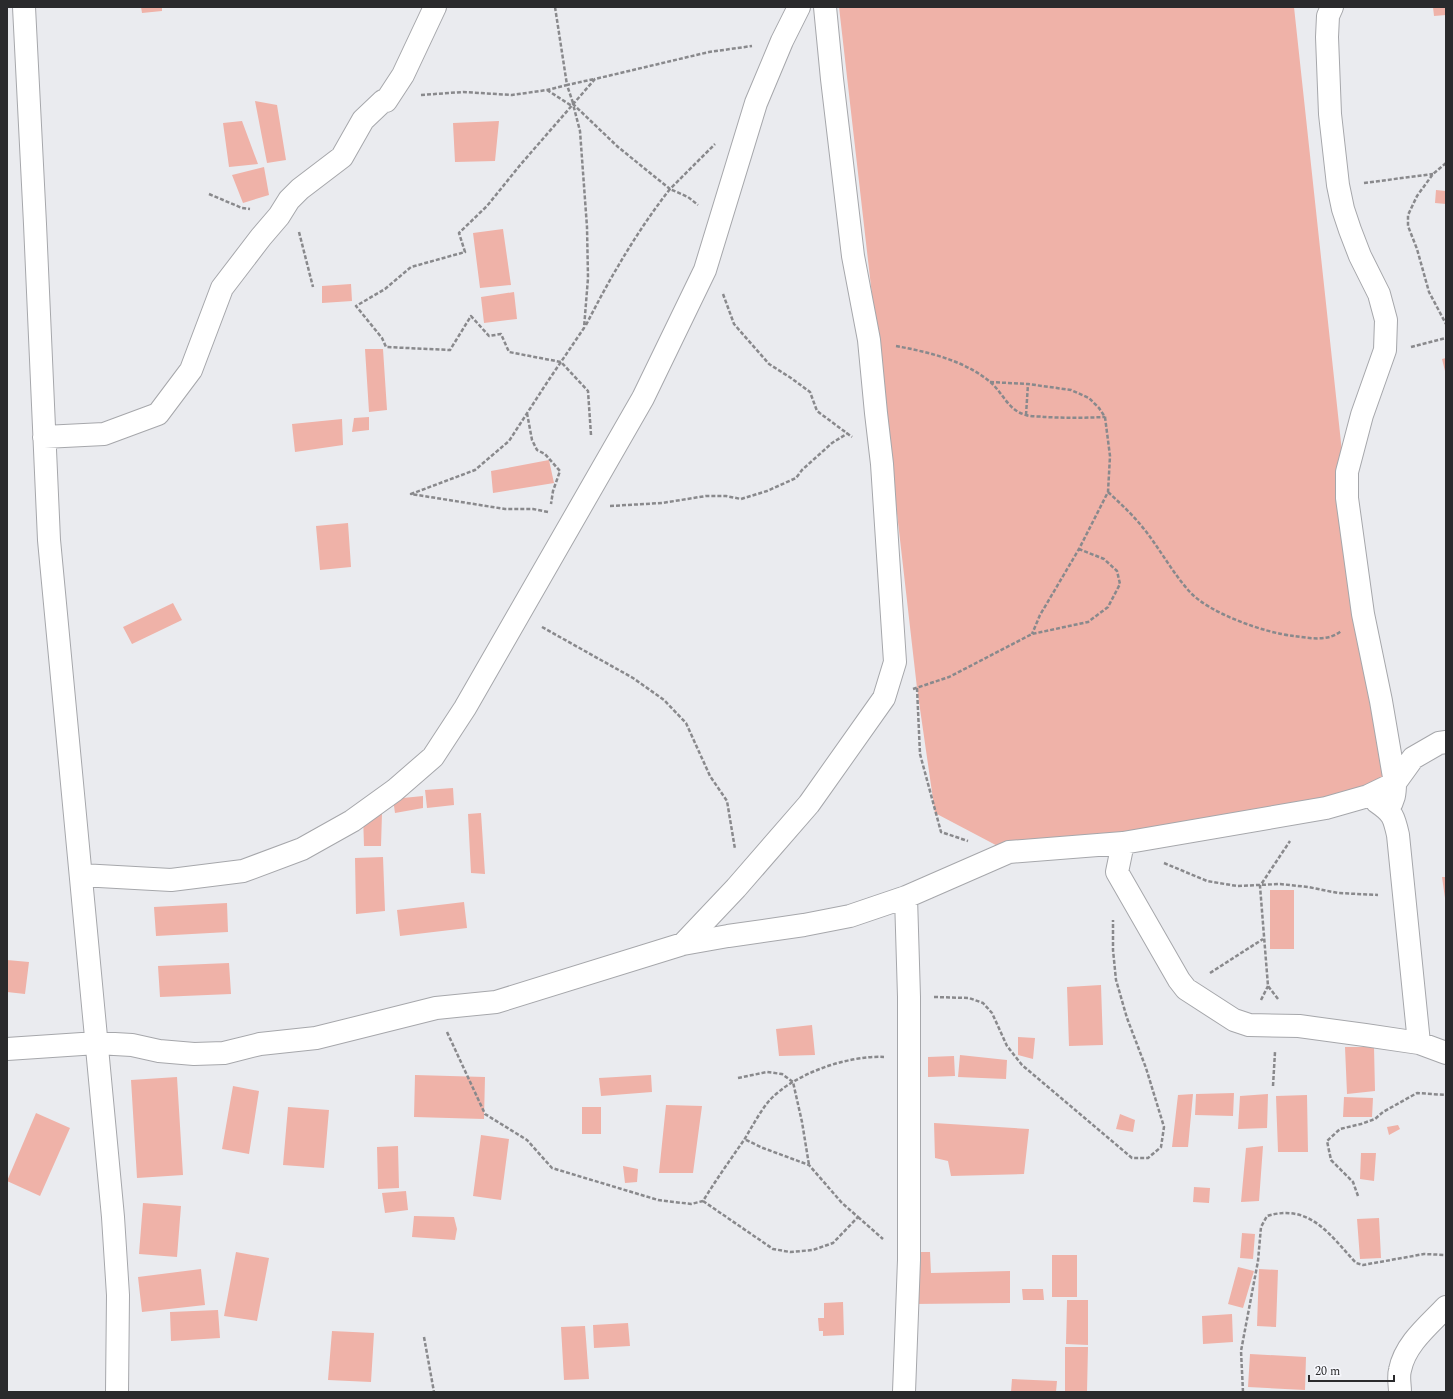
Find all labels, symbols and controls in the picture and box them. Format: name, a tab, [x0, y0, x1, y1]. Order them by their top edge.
scale bar	[1309, 1357, 1394, 1383]
text: 20 m	[1315, 1362, 1340, 1381]

